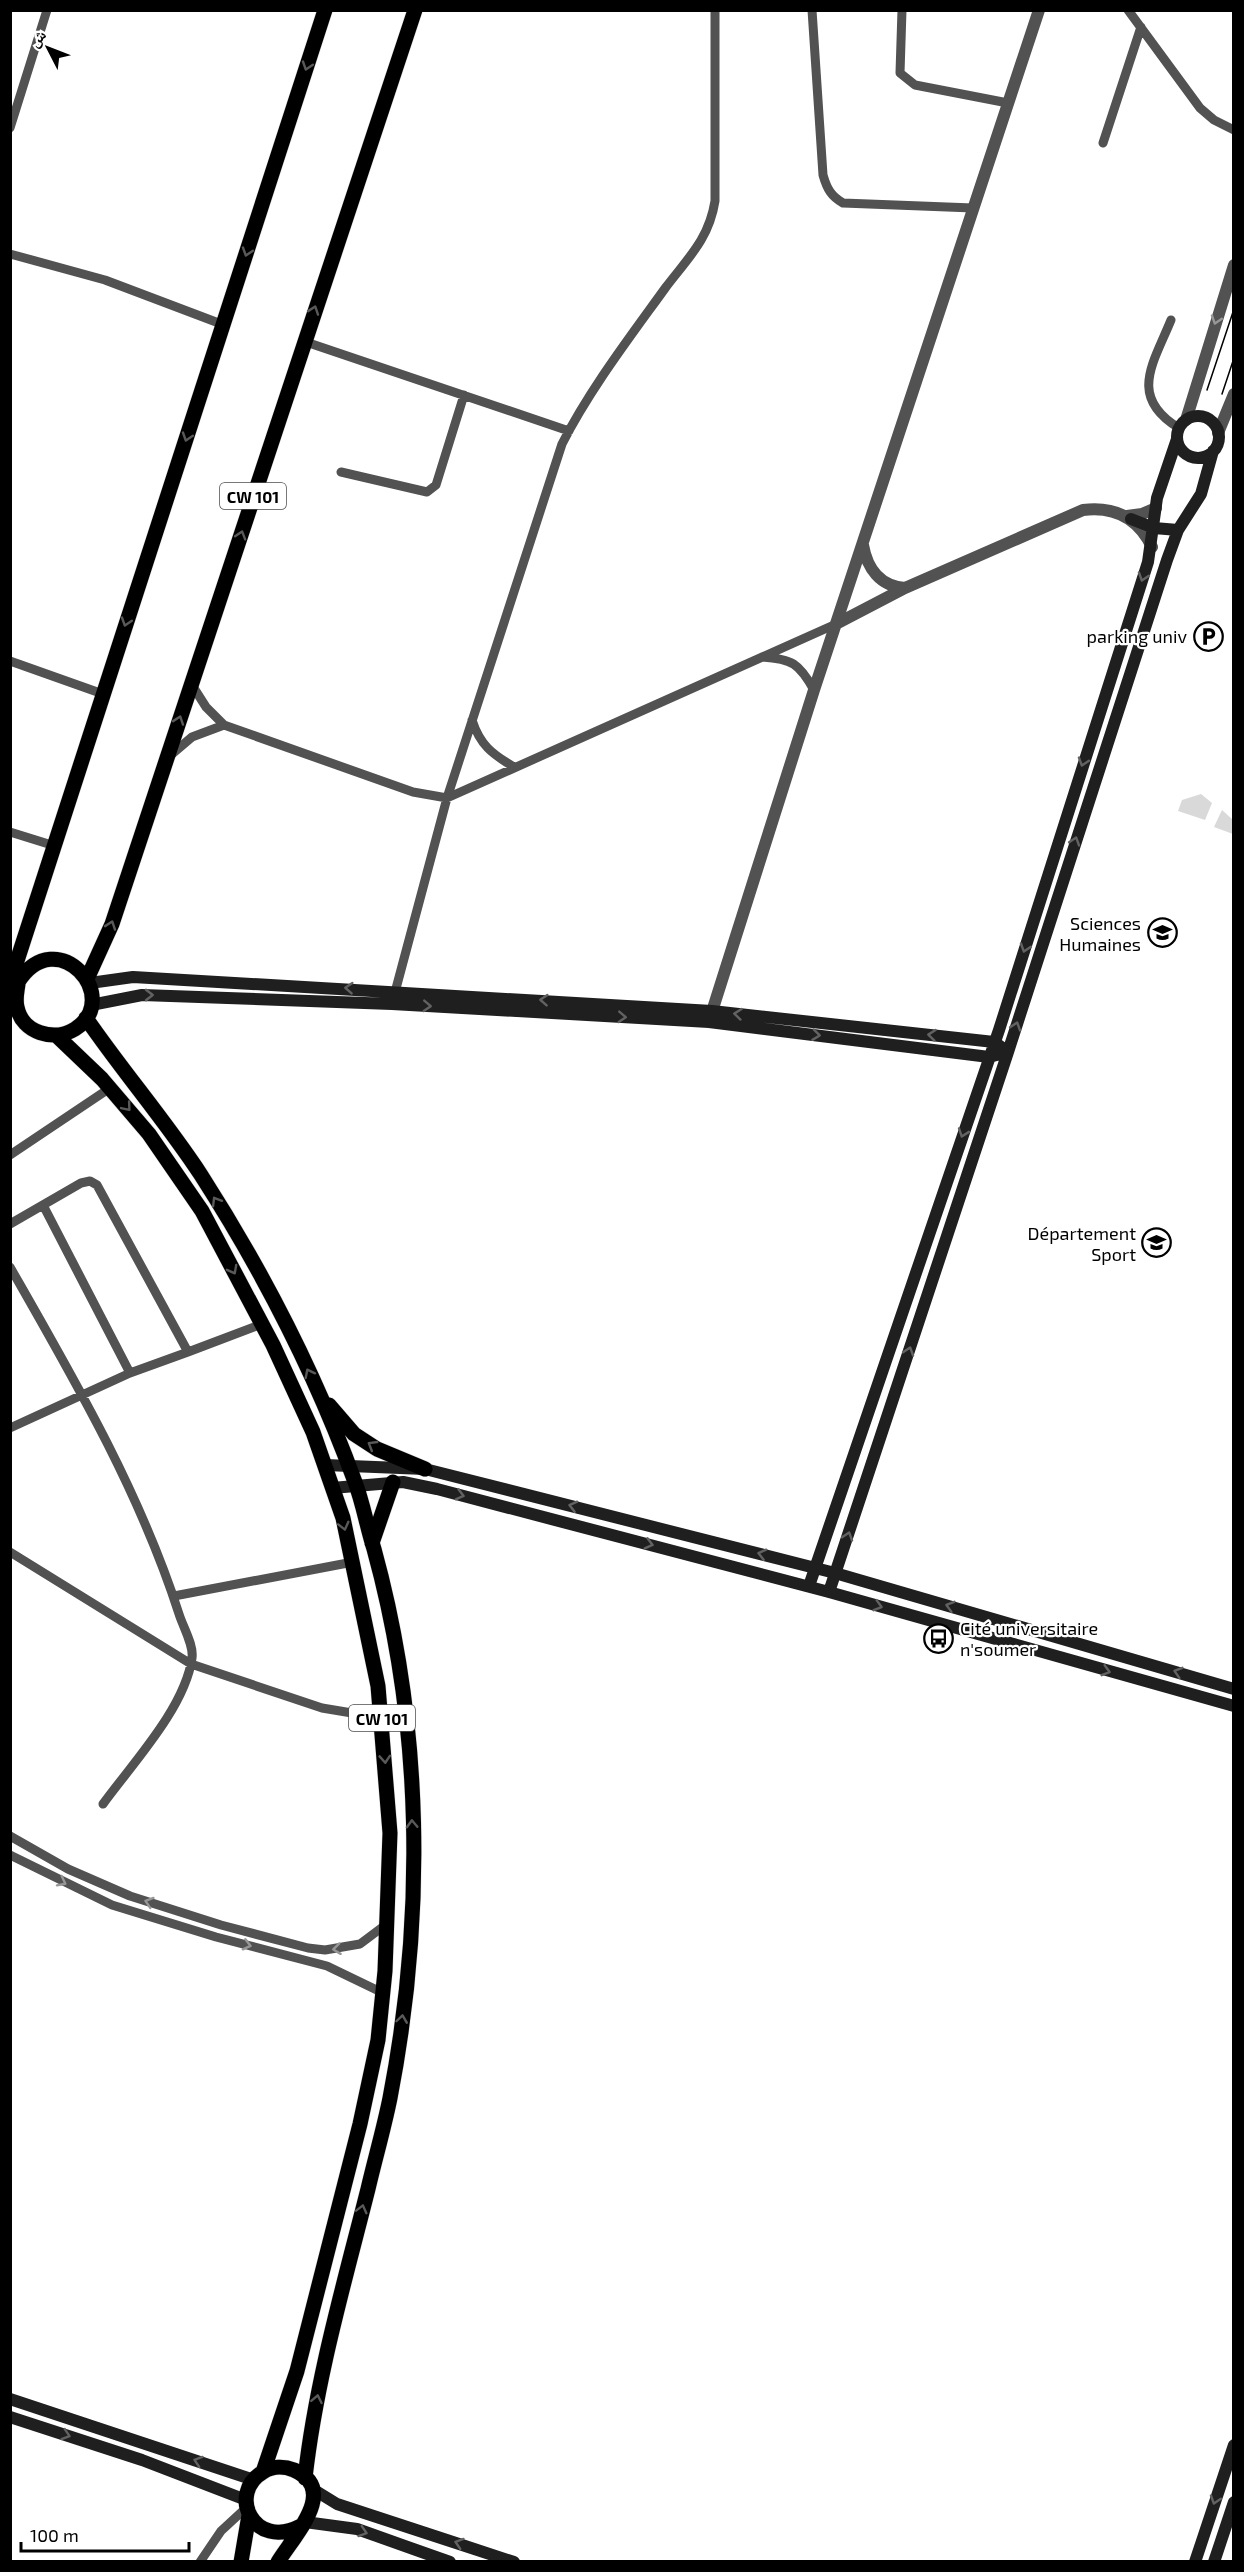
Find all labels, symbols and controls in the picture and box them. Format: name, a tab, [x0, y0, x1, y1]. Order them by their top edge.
north arrow	[18, 18, 78, 78]
text: ش	[24, 25, 50, 51]
one-way arrow	[302, 60, 315, 71]
one-way arrow	[242, 246, 254, 257]
one-way arrow	[307, 305, 320, 316]
one-way arrow	[1211, 314, 1223, 325]
one-way arrow	[182, 431, 194, 442]
road number: CW 101	[220, 483, 286, 509]
one-way arrow	[234, 530, 246, 541]
one-way arrow	[1138, 571, 1150, 582]
one-way arrow	[121, 616, 134, 627]
parking icon: parking univ	[1192, 620, 1224, 652]
place label: parking univ	[1087, 625, 1187, 647]
one-way arrow	[172, 716, 185, 726]
one-way arrow	[1078, 756, 1090, 767]
one-way arrow	[1068, 836, 1081, 847]
place label: Sciences Humaines	[1059, 912, 1141, 955]
school or university icon: Sciences Humaines	[1146, 917, 1178, 949]
one-way arrow	[103, 920, 116, 931]
one-way arrow	[1020, 942, 1032, 953]
one-way arrow	[345, 982, 354, 995]
one-way arrow	[144, 989, 153, 1001]
one-way arrow	[539, 994, 548, 1007]
one-way arrow	[423, 1000, 432, 1013]
one-way arrow	[734, 1008, 743, 1020]
one-way arrow	[618, 1011, 627, 1024]
one-way arrow	[1009, 1021, 1021, 1032]
one-way arrow	[811, 1029, 821, 1041]
one-way arrow	[927, 1030, 937, 1042]
one-way arrow	[120, 1100, 131, 1111]
one-way arrow	[958, 1127, 971, 1138]
one-way arrow	[212, 1197, 224, 1208]
place label: Département Sport	[1028, 1222, 1136, 1265]
school or university icon: Département Sport	[1141, 1227, 1173, 1259]
one-way arrow	[226, 1264, 237, 1275]
one-way arrow	[902, 1346, 914, 1357]
one-way arrow	[304, 1369, 316, 1380]
one-way arrow	[368, 1440, 378, 1452]
one-way arrow	[454, 1488, 465, 1500]
one-way arrow	[568, 1501, 578, 1514]
one-way arrow	[337, 1520, 350, 1530]
one-way arrow	[840, 1531, 853, 1542]
one-way arrow	[644, 1537, 654, 1550]
one-way arrow	[757, 1549, 767, 1562]
one-way arrow	[872, 1599, 883, 1611]
one-way arrow	[945, 1601, 956, 1613]
place label: Cité universitaire n'soumer	[960, 1617, 1098, 1660]
bus stop icon: Cité universitaire n'soumer	[923, 1622, 955, 1654]
one-way arrow	[1100, 1664, 1110, 1676]
one-way arrow	[1173, 1667, 1184, 1679]
road number: CW 101	[349, 1705, 415, 1731]
one-way arrow	[379, 1754, 392, 1763]
one-way arrow	[406, 1820, 419, 1829]
one-way arrow	[56, 1875, 67, 1887]
one-way arrow	[144, 1896, 155, 1909]
one-way arrow	[241, 1938, 251, 1951]
one-way arrow	[332, 1942, 341, 1955]
one-way arrow	[396, 2014, 408, 2023]
one-way arrow	[355, 2205, 368, 2215]
one-way arrow	[310, 2394, 323, 2404]
one-way arrow	[60, 2428, 71, 2440]
one-way arrow	[193, 2456, 204, 2468]
one-way arrow	[1210, 2494, 1222, 2505]
scale bar	[21, 2515, 189, 2553]
text: 100 m	[30, 2524, 79, 2546]
one-way arrow	[357, 2524, 368, 2537]
one-way arrow	[454, 2538, 465, 2551]

